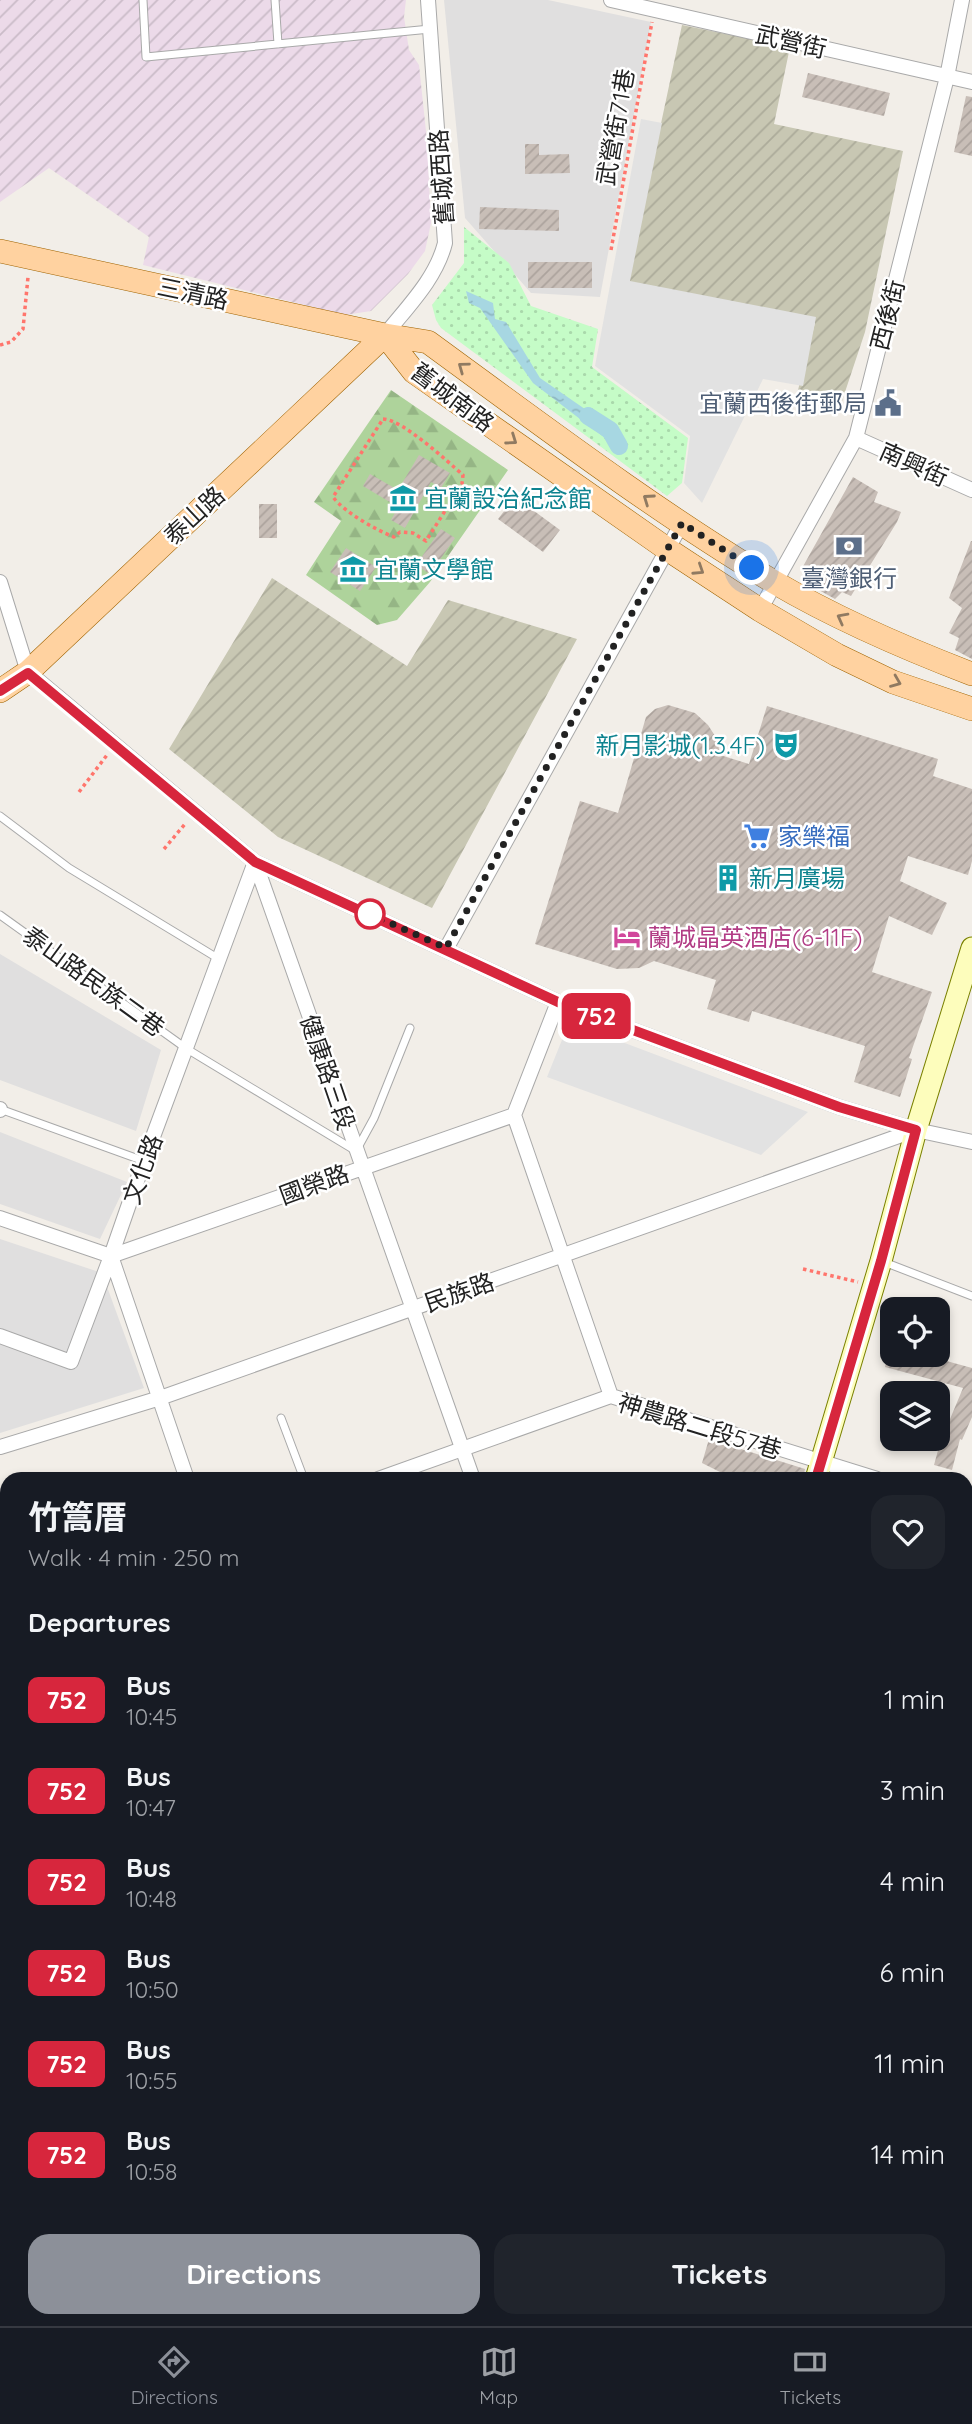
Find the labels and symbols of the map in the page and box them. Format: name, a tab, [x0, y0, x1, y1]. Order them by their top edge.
street label: 武營街	[753, 18, 829, 64]
street label: 武營街71巷	[590, 66, 640, 188]
street label: 舊城西路	[423, 128, 459, 226]
street label: 三清路	[155, 271, 231, 315]
street label: 西後街	[864, 276, 910, 354]
street label: 舊城南路	[406, 356, 500, 438]
one-way arrow	[458, 363, 471, 376]
place label: 宜蘭西後街郵局	[699, 388, 867, 418]
public building icon: 宜蘭西後街郵局	[873, 388, 903, 418]
one-way arrow	[504, 432, 517, 444]
street label: 南興街	[875, 436, 953, 492]
street label: 泰山路	[157, 479, 231, 551]
museum icon: 宜蘭設治紀念館	[388, 483, 418, 513]
place label: 宜蘭設治紀念館	[424, 483, 592, 513]
one-way arrow	[643, 495, 656, 507]
bank icon: 臺灣銀行	[834, 531, 864, 561]
your location	[734, 550, 769, 585]
museum icon: 宜蘭文學館	[338, 554, 368, 584]
place label: 宜蘭文學館	[374, 554, 494, 584]
one-way arrow	[691, 562, 704, 575]
place label: 臺灣銀行	[801, 563, 897, 593]
one-way arrow	[837, 612, 849, 626]
one-way arrow	[890, 674, 902, 688]
place label: 新月影城(1.3.4F)	[595, 730, 765, 760]
theatre icon: 新月影城(1.3.4F)	[771, 730, 801, 760]
supermarket icon: 家樂福	[742, 821, 772, 851]
place label: 家樂福	[778, 821, 850, 851]
building icon: 新月廣場	[713, 863, 743, 893]
place label: 新月廣場	[749, 863, 845, 893]
unlabelled marker	[355, 899, 385, 929]
street label: 泰山路民族二巷	[17, 919, 171, 1043]
hotel icon: 蘭城晶英酒店(6-11F)	[612, 922, 642, 952]
place label: 蘭城晶英酒店(6-11F)	[648, 922, 862, 952]
line badge: 752	[556, 993, 636, 1039]
street label: 健康路三段	[294, 1010, 362, 1134]
street label: 文化路	[116, 1130, 168, 1208]
street label: 國榮路	[275, 1158, 353, 1210]
street label: 民族路	[420, 1266, 498, 1318]
street label: 神農路二段57巷	[615, 1387, 785, 1465]

